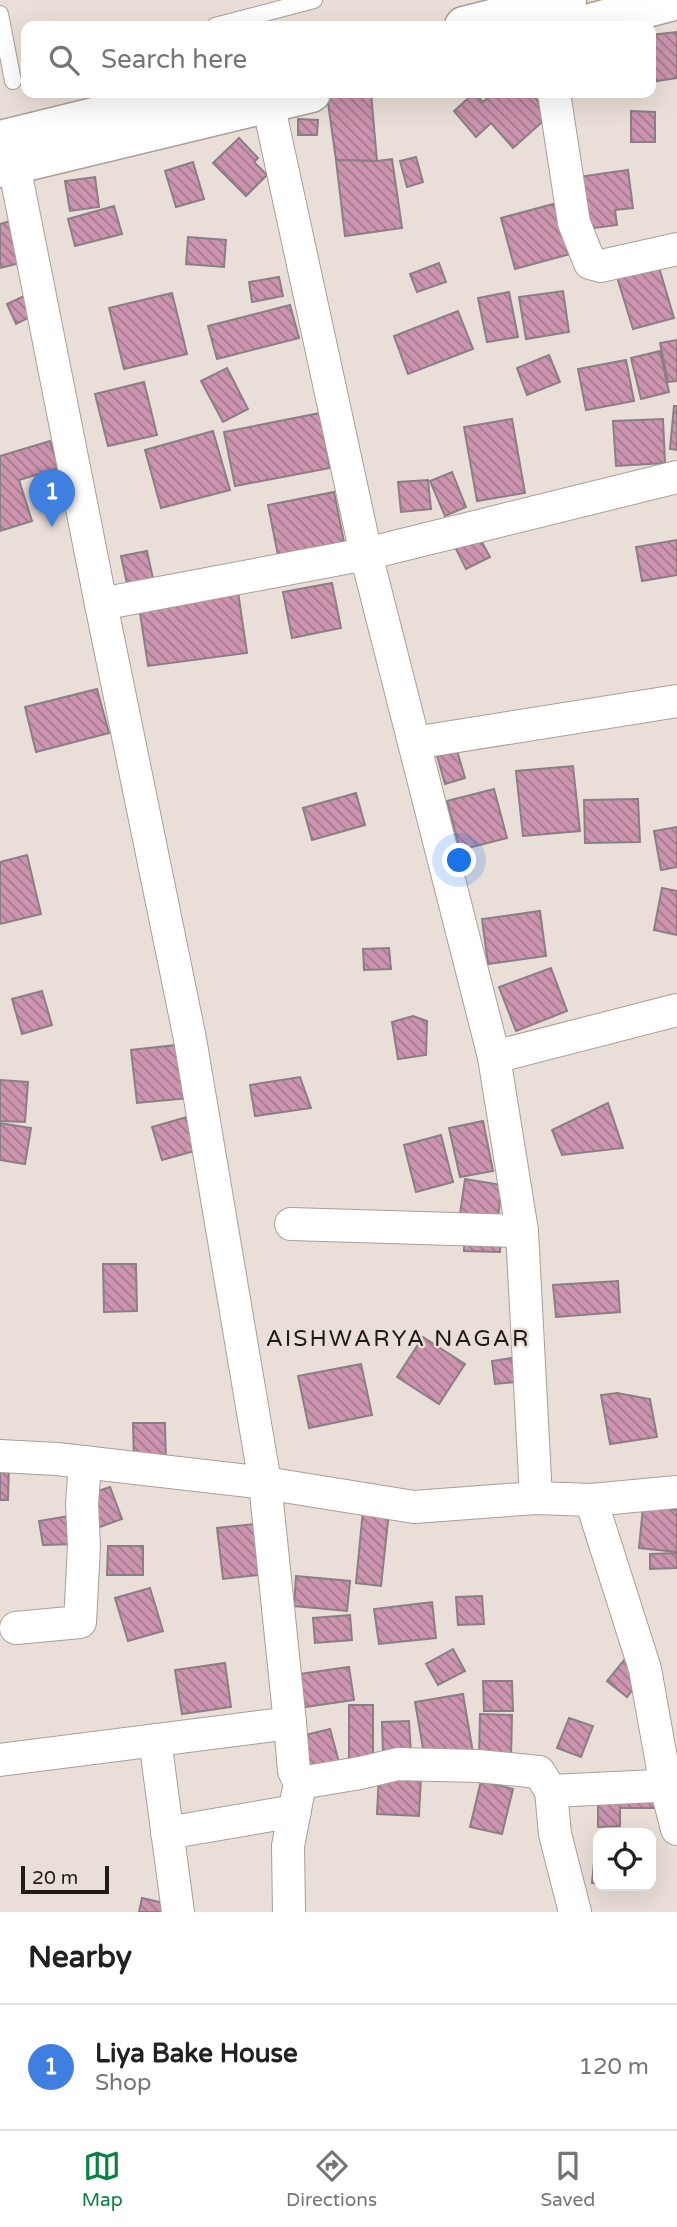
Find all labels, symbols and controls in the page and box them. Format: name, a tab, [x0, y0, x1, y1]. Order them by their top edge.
search box	[21, 21, 656, 98]
icon: search	[45, 41, 83, 79]
text: Search here	[101, 44, 247, 75]
pin: 1	[29, 469, 75, 527]
your location	[442, 843, 476, 877]
district label: AISHWARYA NAGAR	[266, 1325, 530, 1353]
map controls	[593, 1828, 656, 1891]
button: locate	[593, 1828, 656, 1891]
scale bar	[21, 1863, 108, 1895]
text: 20 m	[32, 1867, 78, 1889]
text: Nearby	[28, 1939, 132, 1976]
text: Liya Bake House	[95, 2038, 298, 2069]
text: 1	[44, 2053, 58, 2081]
text: 120 m	[579, 2053, 649, 2081]
text: Shop	[95, 2069, 152, 2097]
tab: Map	[82, 2147, 123, 2211]
tab: Directions	[286, 2147, 377, 2211]
tab: Saved	[540, 2147, 595, 2211]

